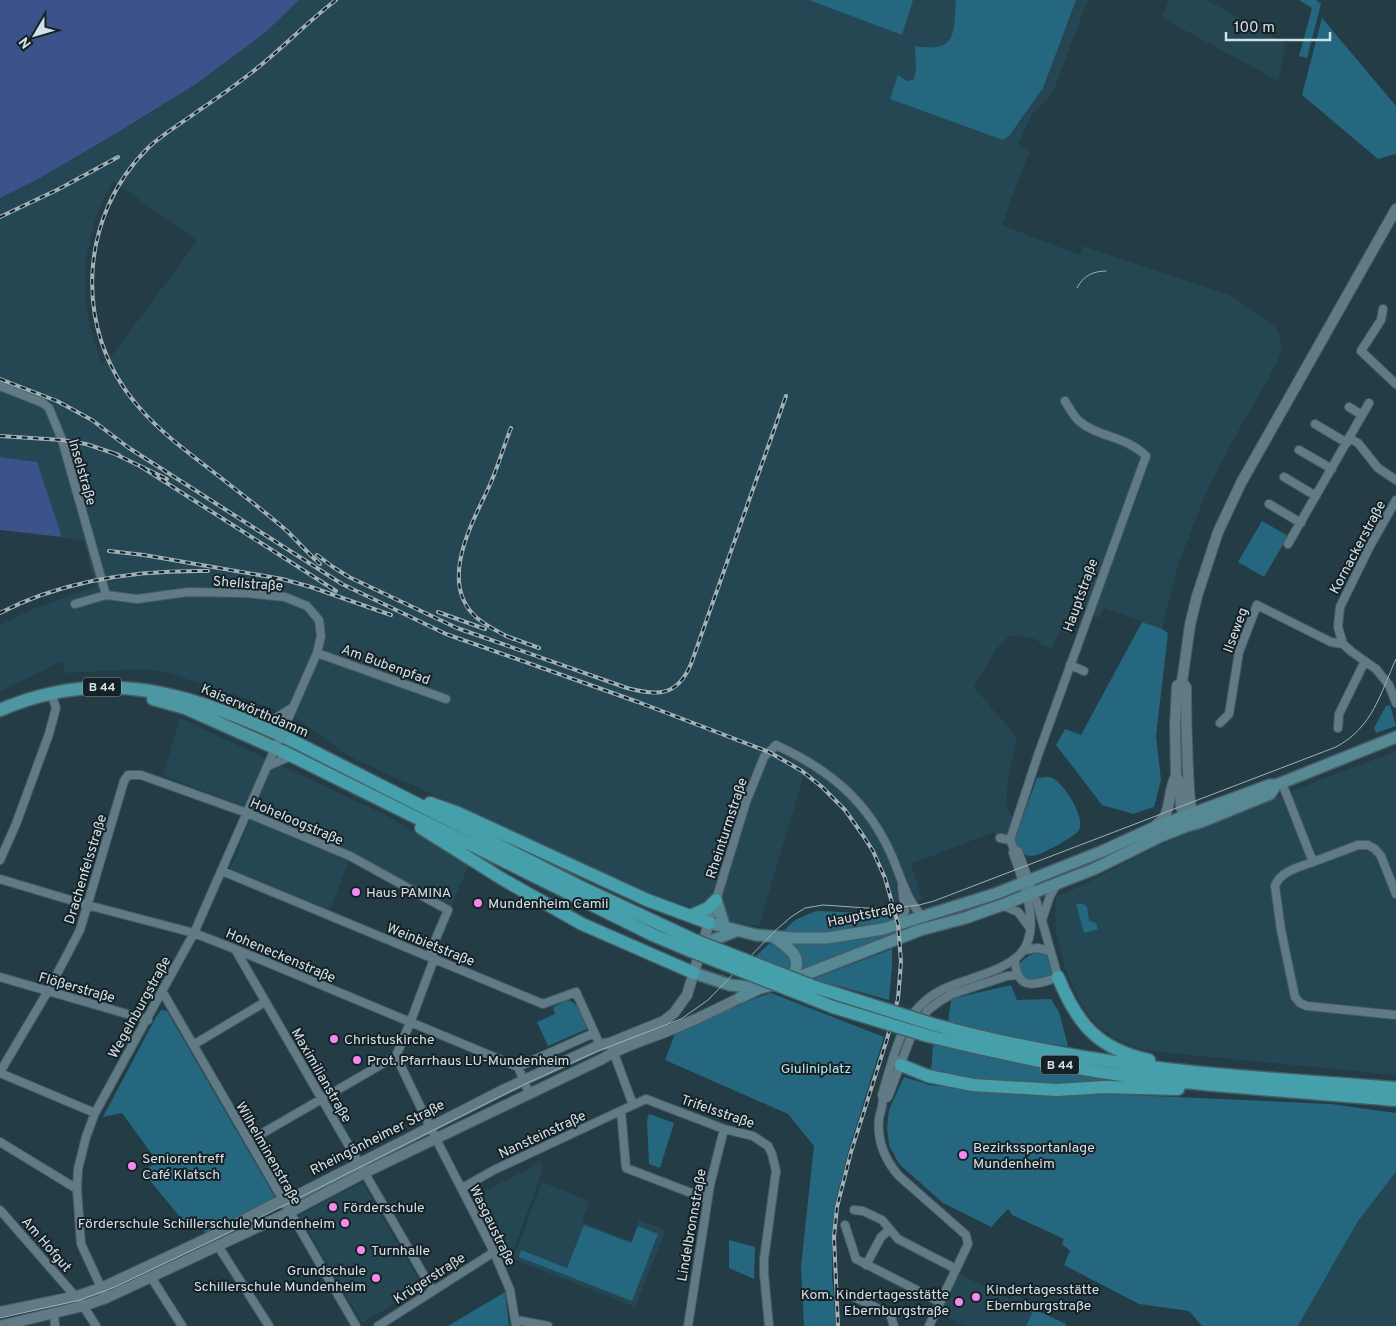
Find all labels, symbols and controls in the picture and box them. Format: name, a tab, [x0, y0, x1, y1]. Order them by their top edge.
north arrow	[10, 10, 60, 60]
scale bar	[1226, 10, 1330, 42]
text: 100 m	[1234, 19, 1275, 38]
text: N	[16, 33, 36, 51]
street label: Inselstraße	[64, 437, 99, 508]
street label: Kornackerstraße	[1327, 498, 1390, 597]
street label: Hauptstraße	[1060, 557, 1102, 634]
street label: Shellstraße	[212, 574, 284, 595]
street label: Ilseweg	[1220, 606, 1252, 655]
street label: Am Bubenpfad	[339, 641, 432, 689]
road number: B 44	[83, 678, 121, 696]
street label: Kaiserwörthdamm	[198, 681, 311, 742]
street label: Rheinturmstraße	[703, 776, 752, 881]
street label: Hoheloogstraße	[247, 795, 346, 850]
street label: Drachenfelsstraße	[62, 812, 111, 926]
place label: Haus PAMINA	[366, 885, 451, 902]
marker: Haus PAMINA	[350, 886, 362, 898]
place label: Mundenheim Camii	[488, 896, 609, 913]
marker: Mundenheim Camii	[472, 897, 484, 909]
street label: Hauptstraße	[826, 899, 905, 932]
street label: Weinbietstraße	[384, 920, 477, 971]
street label: Hoheneckenstraße	[223, 926, 338, 987]
street label: Wegelnburgstraße	[105, 954, 175, 1062]
street label: Flößerstraße	[36, 969, 117, 1008]
street label: Maximilianstraße	[287, 1026, 355, 1126]
place label: Christuskirche	[344, 1032, 435, 1049]
marker: Christuskirche	[328, 1033, 340, 1045]
place label: Prot. Pfarrhaus LU-Mundenheim	[367, 1053, 569, 1070]
marker: Prot. Pfarrhaus LU-Mundenheim	[351, 1054, 363, 1066]
road number: B 44	[1041, 1056, 1079, 1074]
park label: Giuliniplatz	[781, 1061, 851, 1078]
street label: Trifelsstraße	[678, 1092, 757, 1133]
street label: Rheingönheimer Straße	[308, 1097, 448, 1180]
street label: Wilhelminenstraße	[231, 1099, 304, 1208]
street label: Nansteinstraße	[496, 1108, 589, 1163]
place label: Bezirkssportanlage Mundenheim	[973, 1140, 1095, 1173]
marker: Bezirkssportanlage Mundenheim	[957, 1149, 969, 1161]
place label: Seniorentreff Café Klatsch	[142, 1151, 225, 1184]
marker: Seniorentreff Café Klatsch	[126, 1160, 138, 1172]
street label: Lindelbronnstraße	[674, 1168, 711, 1283]
street label: Wasgaustraße	[465, 1183, 518, 1269]
place label: Förderschule	[343, 1200, 425, 1217]
marker: Förderschule	[327, 1201, 339, 1213]
street label: Am Hofgut	[17, 1214, 74, 1276]
place label: Förderschule Schillerschule Mundenheim	[78, 1216, 335, 1233]
marker: Förderschule Schillerschule Mundenheim	[339, 1217, 351, 1229]
place label: Turnhalle	[371, 1243, 430, 1260]
marker: Turnhalle	[355, 1244, 367, 1256]
street label: Krügerstraße	[391, 1250, 469, 1309]
place label: Grundschule Schillerschule Mundenheim	[194, 1263, 366, 1296]
marker: Grundschule Schillerschule Mundenheim	[370, 1272, 382, 1284]
place label: Kindertagesstätte Ebernburgstraße	[986, 1282, 1099, 1315]
place label: Kom. Kindertagesstätte Ebernburgstraße	[801, 1287, 949, 1320]
marker: Kindertagesstätte Ebernburgstraße	[970, 1291, 982, 1303]
marker: Kom. Kindertagesstätte Ebernburgstraße	[953, 1296, 965, 1308]

